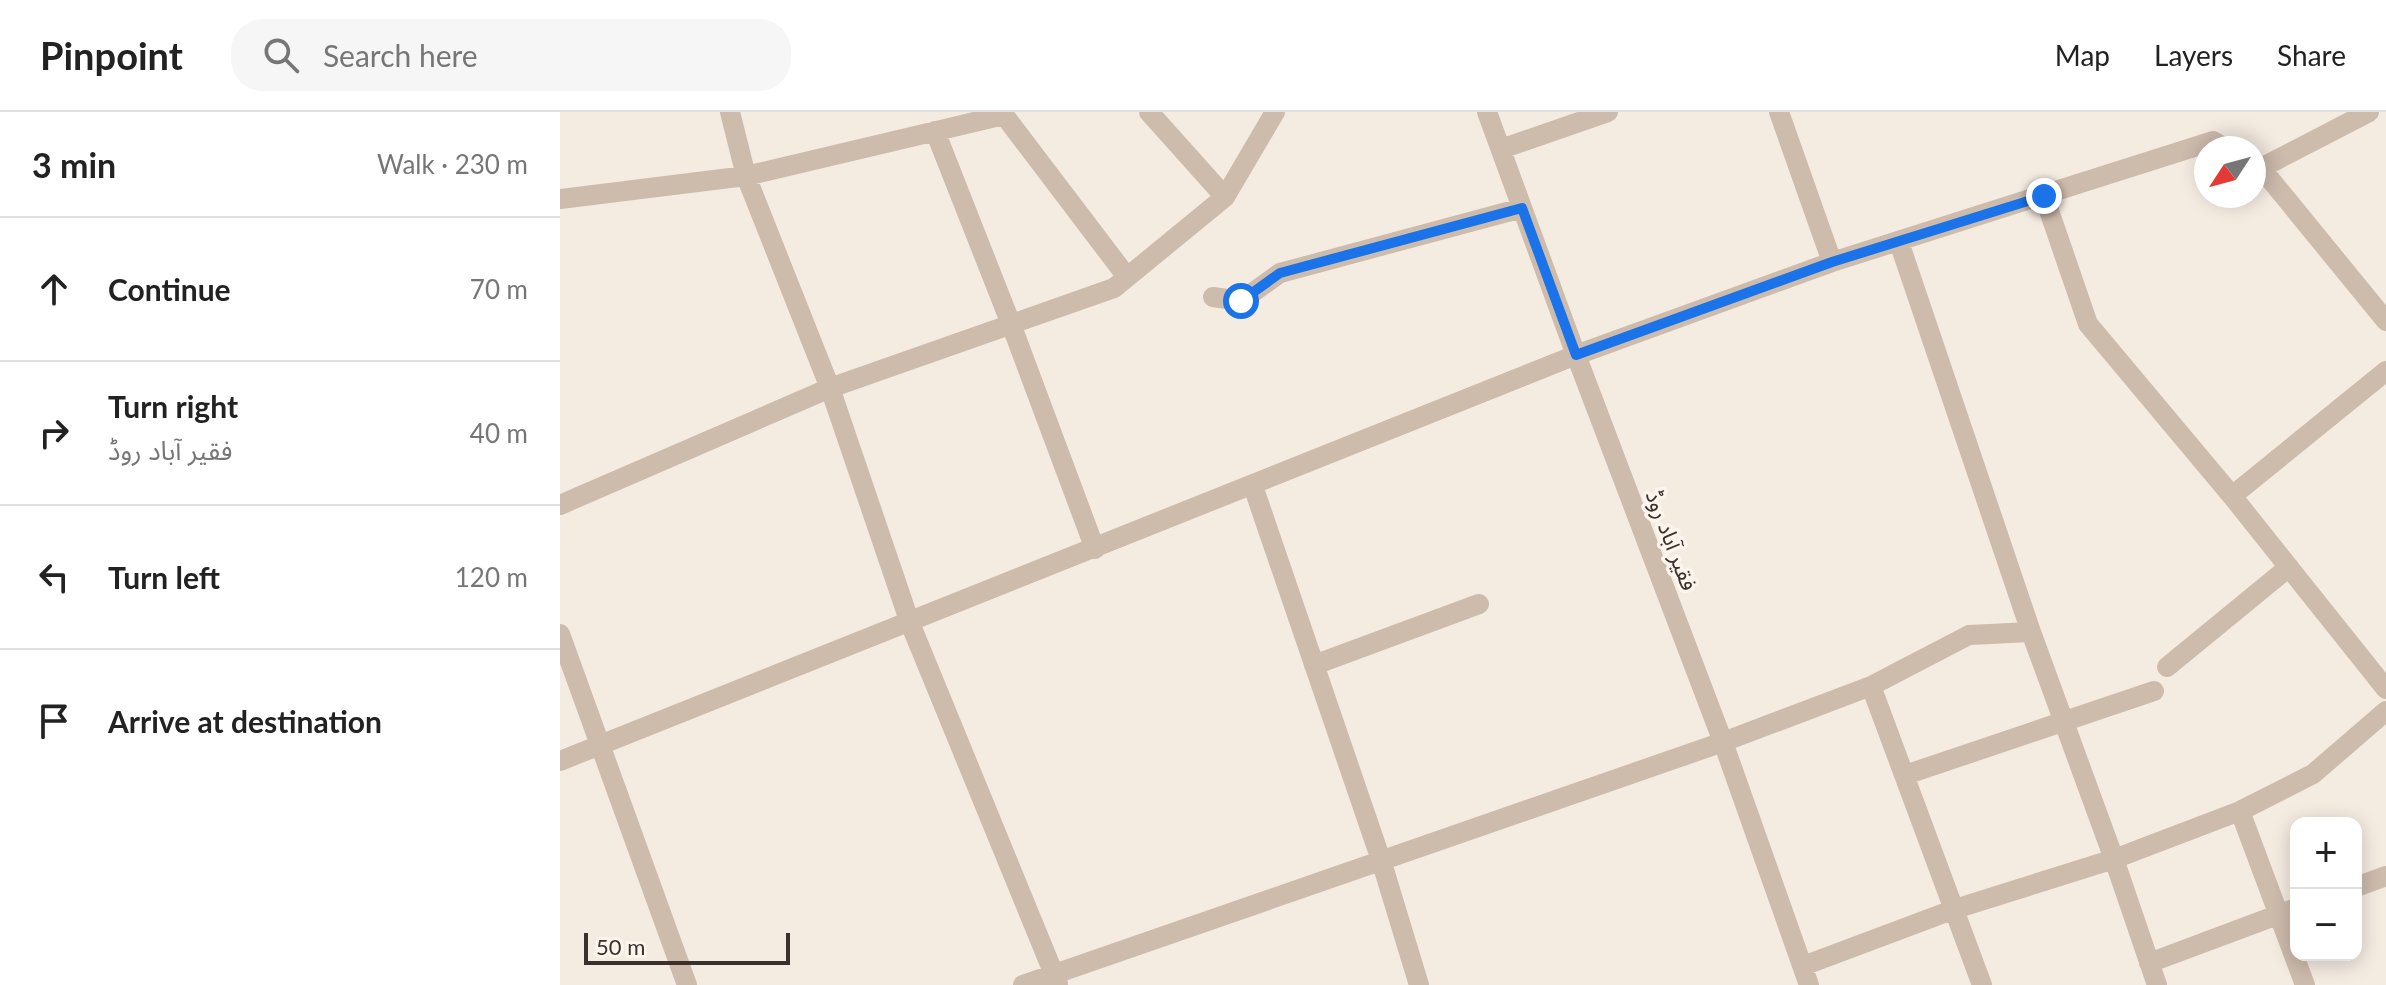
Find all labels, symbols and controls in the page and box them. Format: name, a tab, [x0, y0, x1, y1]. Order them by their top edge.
search box	[231, 19, 791, 91]
text: Pinpoint	[40, 32, 183, 78]
icon: search	[259, 33, 303, 77]
text: Search here	[323, 37, 478, 73]
text: Map	[2055, 38, 2110, 72]
text: Layers	[2154, 38, 2233, 72]
text: Share	[2277, 38, 2346, 72]
north arrow	[2194, 136, 2266, 208]
text: 3 min	[32, 144, 116, 185]
text: Walk · 230 m	[377, 148, 528, 180]
route end	[2026, 178, 2062, 214]
icon: ahead	[32, 267, 76, 311]
text: Continue	[108, 271, 231, 307]
text: 70 m	[470, 273, 528, 305]
route start	[1223, 283, 1259, 319]
text: Turn right	[108, 388, 238, 424]
icon: right	[32, 411, 76, 455]
text: 40 m	[470, 417, 528, 449]
text: فقیر آباد روڈ	[108, 434, 232, 466]
street label: فقیر آباد روڈ	[1640, 486, 1703, 594]
icon: left	[32, 555, 76, 599]
text: Turn left	[108, 559, 220, 595]
text: 120 m	[455, 561, 528, 593]
icon: arrive	[32, 699, 76, 743]
text: Arrive at destination	[108, 703, 382, 739]
map controls	[2290, 817, 2362, 961]
button: +	[2290, 817, 2362, 889]
button: −	[2290, 889, 2362, 961]
scale bar	[584, 929, 790, 965]
text: 50 m	[596, 933, 645, 960]

